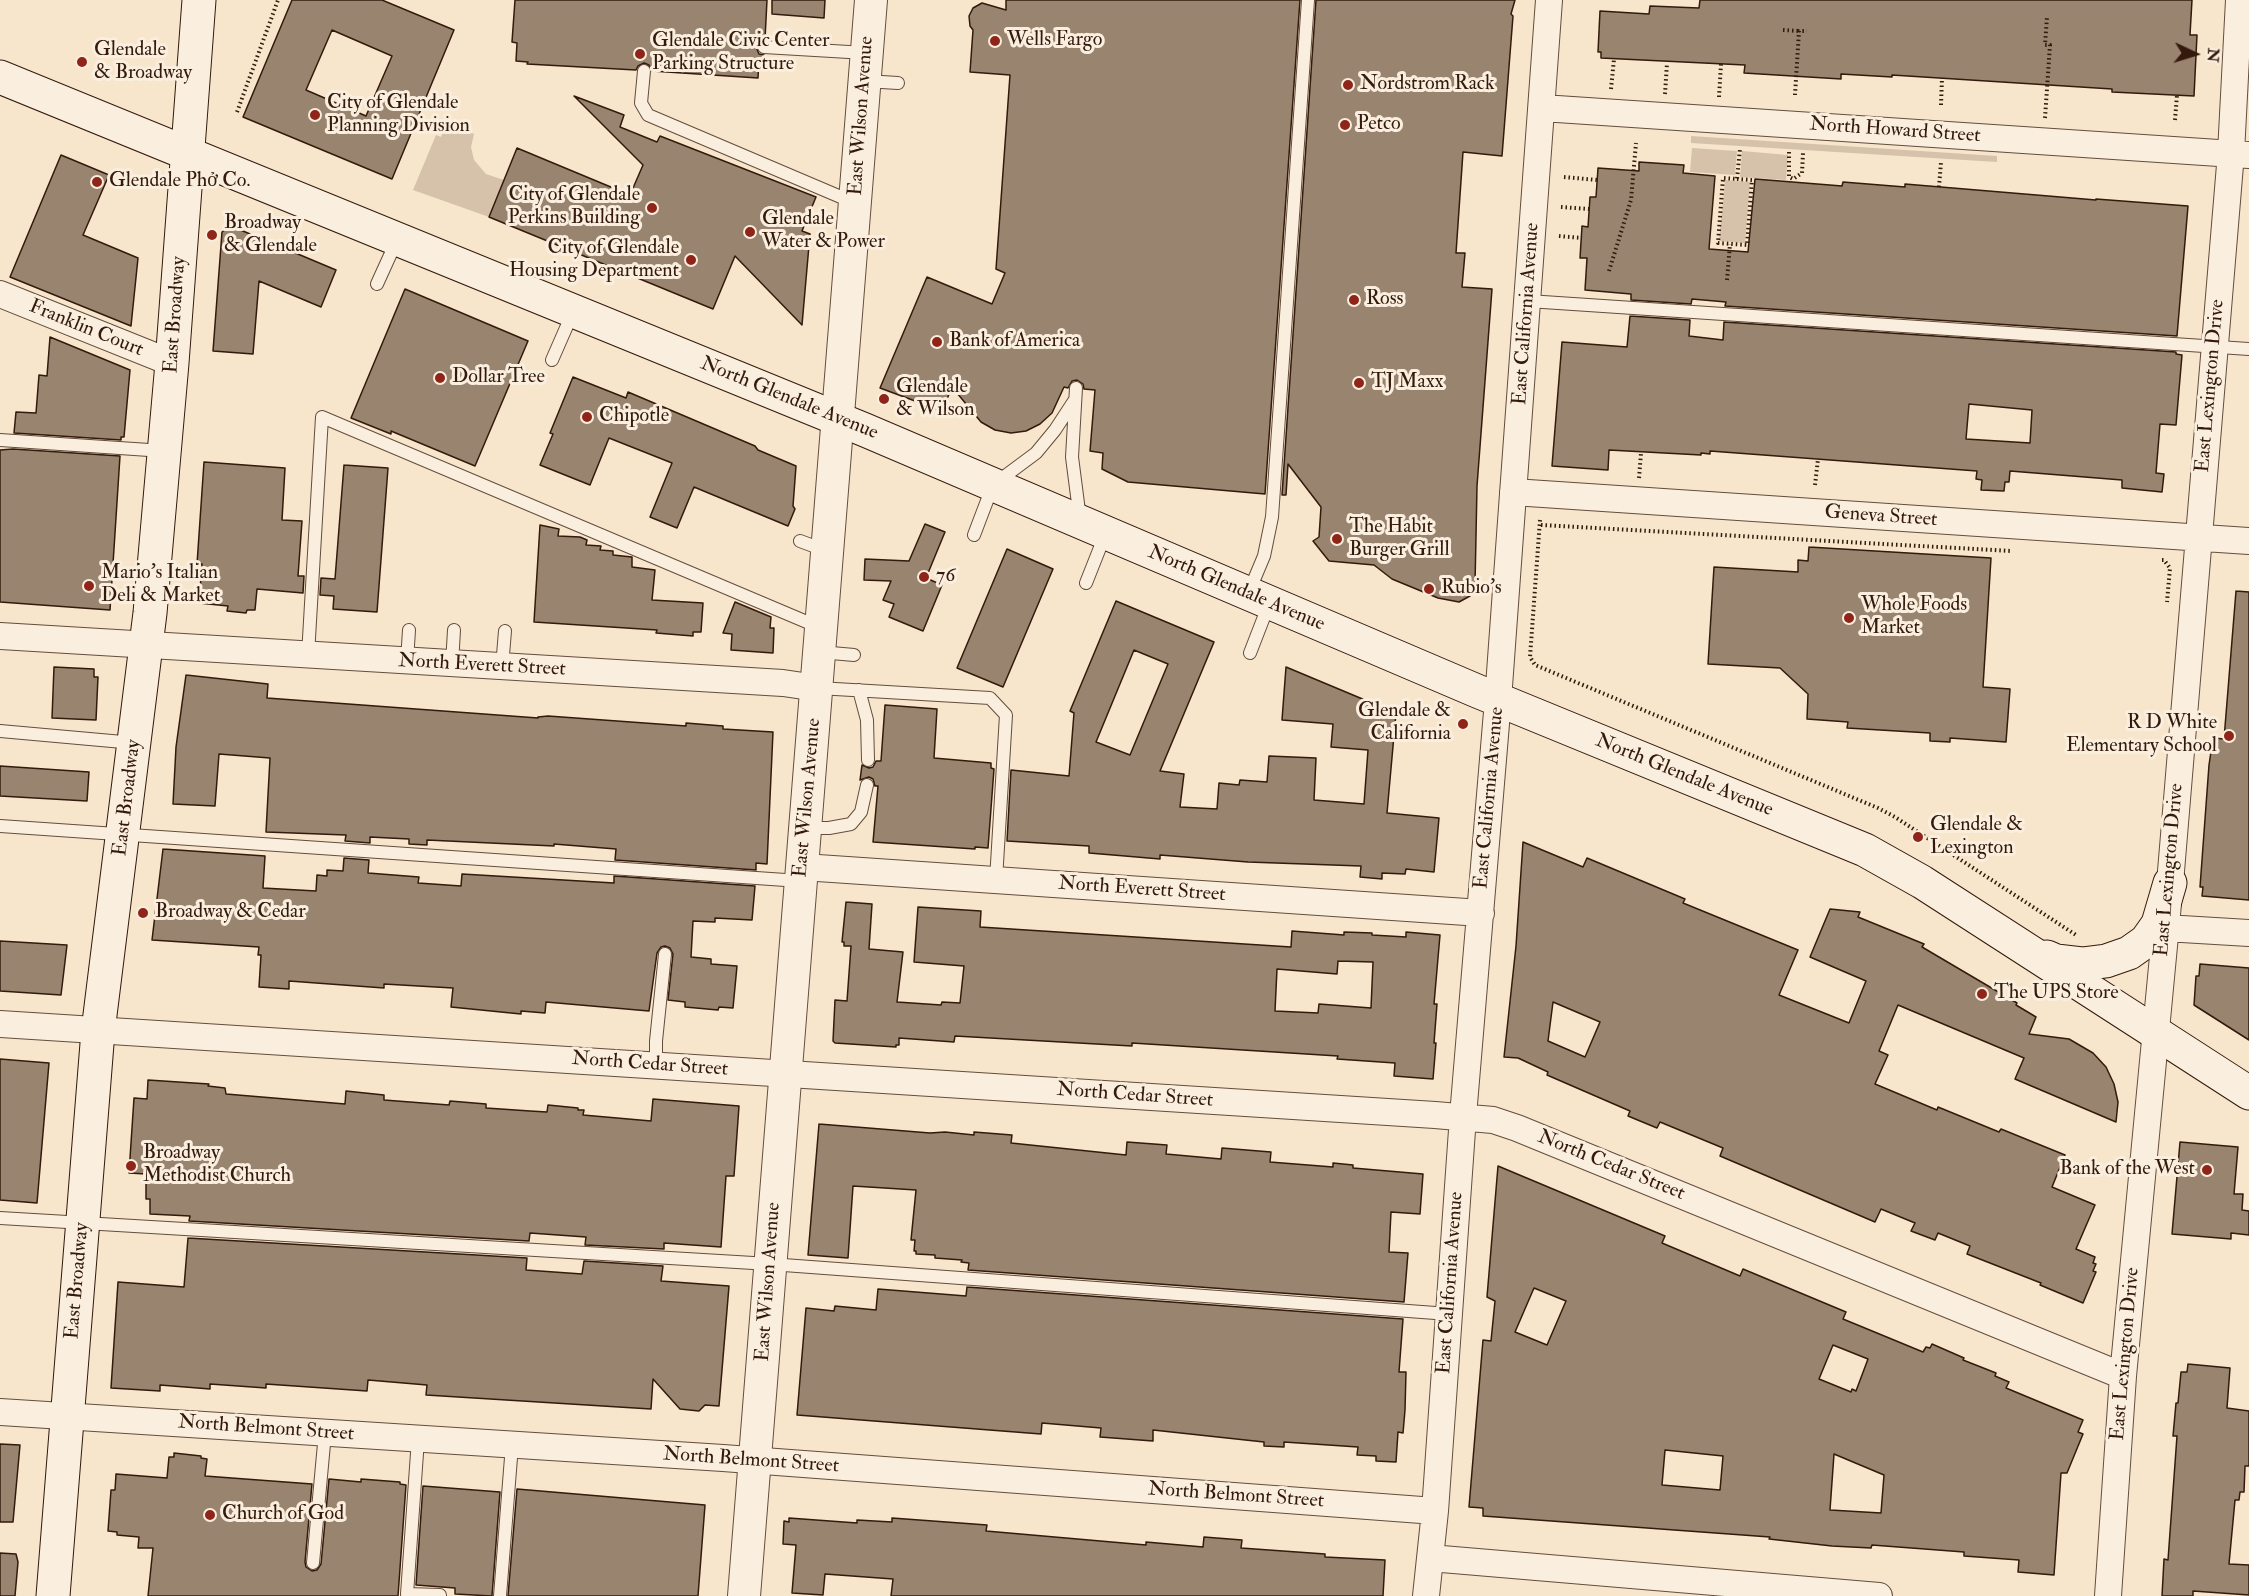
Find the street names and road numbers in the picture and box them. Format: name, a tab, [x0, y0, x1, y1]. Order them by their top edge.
street label: East Wilson Avenue	[844, 35, 880, 197]
street label: North Howard Street	[1809, 113, 1981, 149]
street label: East California Avenue	[1509, 222, 1545, 406]
street label: East Broadway	[160, 256, 192, 374]
street label: Franklin Court	[25, 295, 147, 363]
street label: East Lexington Drive	[2191, 298, 2231, 474]
street label: North Glendale Avenue	[697, 352, 881, 446]
street label: Geneva Street	[1824, 501, 1938, 533]
street label: North Glendale Avenue	[1144, 541, 1328, 637]
street label: North Everett Street	[398, 650, 566, 682]
street label: East California Avenue	[1470, 706, 1510, 890]
street label: East Wilson Avenue	[789, 717, 827, 879]
street label: North Glendale Avenue	[1592, 729, 1776, 823]
street label: East Broadway	[109, 738, 147, 858]
street label: East Lexington Drive	[2150, 782, 2190, 958]
street label: North Everett Street	[1058, 872, 1226, 908]
street label: North Cedar Street	[571, 1048, 729, 1082]
street label: North Cedar Street	[1056, 1079, 1214, 1113]
street label: North Cedar Street	[1534, 1126, 1688, 1206]
street label: East California Avenue	[1433, 1191, 1469, 1375]
street label: East Wilson Avenue	[751, 1201, 787, 1363]
street label: East Broadway	[61, 1222, 95, 1340]
street label: East Lexington Drive	[2106, 1266, 2146, 1442]
street label: North Belmont Street	[177, 1411, 355, 1447]
street label: North Belmont Street	[662, 1443, 840, 1479]
street label: North Belmont Street	[1147, 1478, 1325, 1514]

